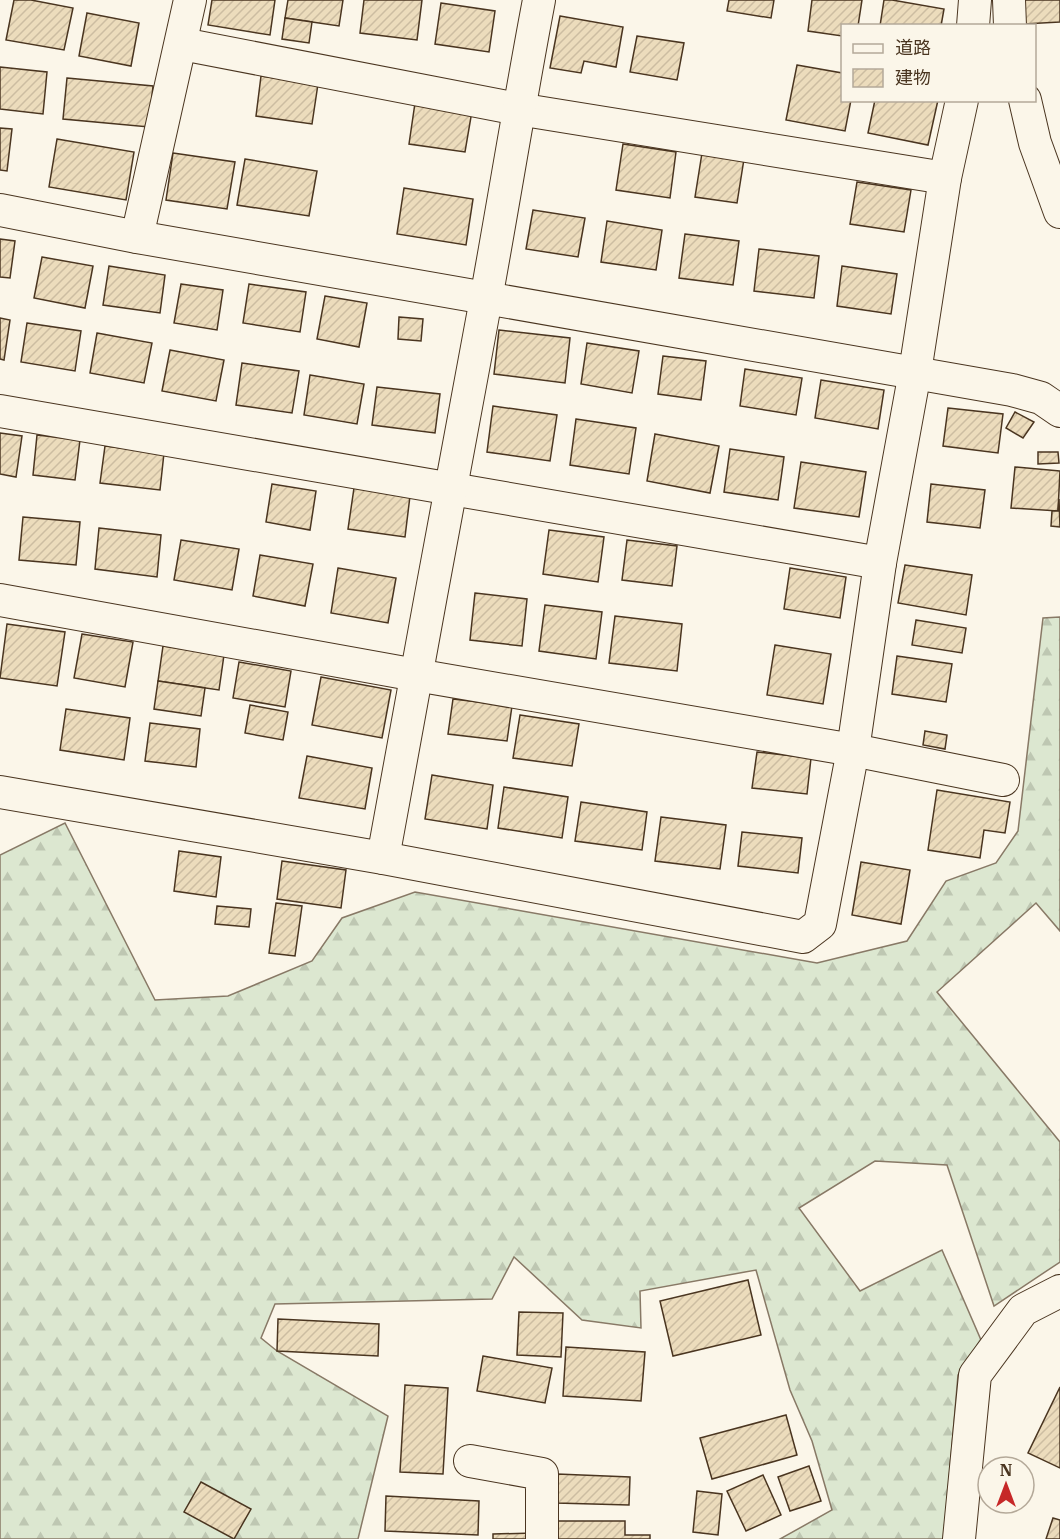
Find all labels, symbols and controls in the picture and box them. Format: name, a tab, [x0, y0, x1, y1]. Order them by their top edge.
legend	[841, 24, 1036, 102]
text: 道路	[895, 36, 931, 59]
text: 建物	[895, 66, 931, 89]
north arrow	[976, 1455, 1036, 1515]
text: N	[1000, 1460, 1012, 1480]

